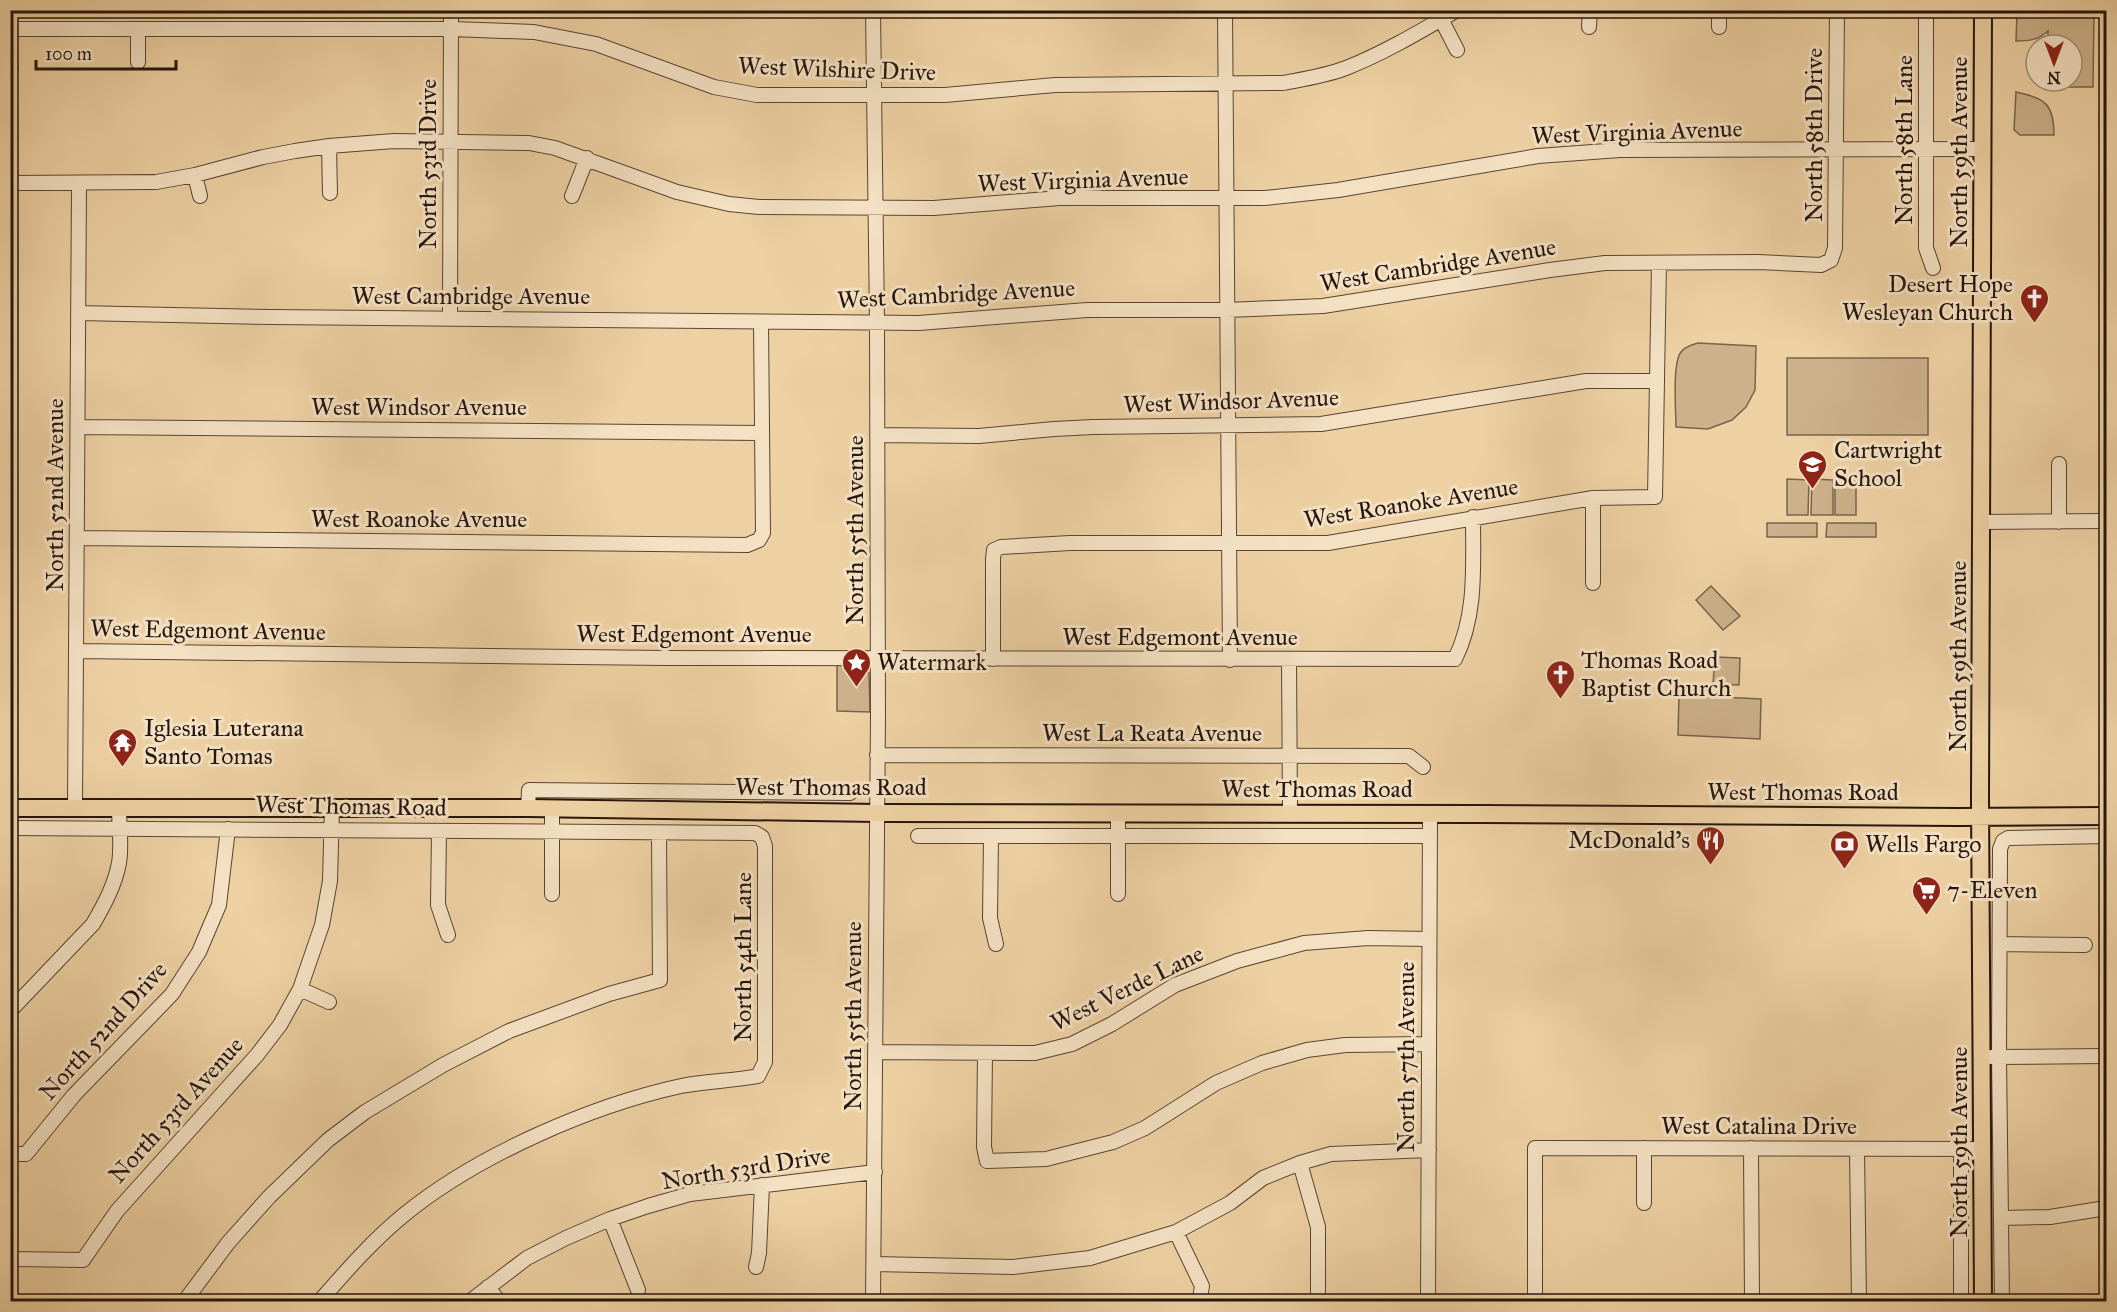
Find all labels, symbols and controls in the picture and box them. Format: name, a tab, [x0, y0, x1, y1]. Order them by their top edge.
scale bar	[36, 33, 176, 71]
north arrow	[2024, 33, 2084, 93]
text: 100 m	[45, 43, 92, 65]
street label: North 58th Drive	[1799, 48, 1829, 222]
street label: West Wilshire Drive	[737, 51, 937, 87]
street label: North 58th Lane	[1889, 55, 1919, 225]
street label: North 59th Avenue	[1944, 56, 1974, 248]
text: N	[2047, 68, 2061, 87]
street label: North 53rd Drive	[413, 79, 443, 249]
street label: West Virginia Avenue	[1531, 113, 1743, 151]
street label: West Virginia Avenue	[977, 161, 1189, 199]
street label: West Cambridge Avenue	[1318, 232, 1558, 298]
place label: Desert Hope Wesleyan Church	[1842, 269, 2013, 327]
street label: West Cambridge Avenue	[836, 273, 1076, 315]
street label: West Cambridge Avenue	[352, 281, 590, 311]
church icon: Desert Hope Wesleyan Church	[2018, 282, 2050, 324]
street label: West Windsor Avenue	[1123, 382, 1339, 420]
street label: West Windsor Avenue	[311, 392, 527, 422]
street label: North 52nd Avenue	[40, 398, 70, 592]
street label: North 55th Avenue	[840, 435, 870, 625]
place label: Cartwright School	[1834, 435, 1943, 493]
school or university icon: Cartwright School	[1797, 448, 1829, 490]
street label: West Roanoke Avenue	[1302, 471, 1520, 535]
street label: West Roanoke Avenue	[311, 504, 527, 534]
street label: North 59th Avenue	[1943, 560, 1973, 752]
street label: West Edgemont Avenue	[90, 613, 326, 647]
street label: West Edgemont Avenue	[576, 619, 812, 649]
street label: West Edgemont Avenue	[1062, 622, 1298, 652]
place label: Thomas Road Baptist Church	[1581, 645, 1731, 703]
place icon: Watermark	[840, 646, 872, 688]
place label: Watermark	[877, 647, 987, 677]
church icon: Thomas Road Baptist Church	[1544, 658, 1576, 700]
place label: Iglesia Luterana Santo Tomas	[144, 713, 304, 771]
street label: West La Reata Avenue	[1042, 718, 1262, 748]
temple icon: Iglesia Luterana Santo Tomas	[107, 726, 139, 768]
street label: West Thomas Road	[735, 772, 927, 802]
street label: West Thomas Road	[1221, 774, 1413, 804]
street label: West Thomas Road	[1707, 777, 1899, 807]
street label: West Thomas Road	[255, 789, 447, 823]
restaurant icon: McDonald's	[1695, 824, 1727, 866]
place label: McDonald's	[1568, 825, 1690, 855]
bank icon: Wells Fargo	[1828, 828, 1860, 870]
place label: Wells Fargo	[1865, 829, 1981, 859]
street label: North 54th Lane	[728, 872, 758, 1042]
supermarket icon: 7-Eleven	[1910, 874, 1942, 916]
place label: 7-Eleven	[1947, 875, 2037, 905]
street label: North 55th Avenue	[838, 921, 868, 1111]
street label: West Verde Lane	[1046, 938, 1208, 1038]
street label: North 52nd Drive	[33, 955, 173, 1107]
street label: North 57th Avenue	[1391, 961, 1421, 1153]
street label: North 53rd Avenue	[102, 1030, 250, 1190]
street label: North 59th Avenue	[1944, 1046, 1974, 1238]
street label: West Catalina Drive	[1661, 1111, 1857, 1141]
street label: North 53rd Drive	[659, 1140, 833, 1196]

